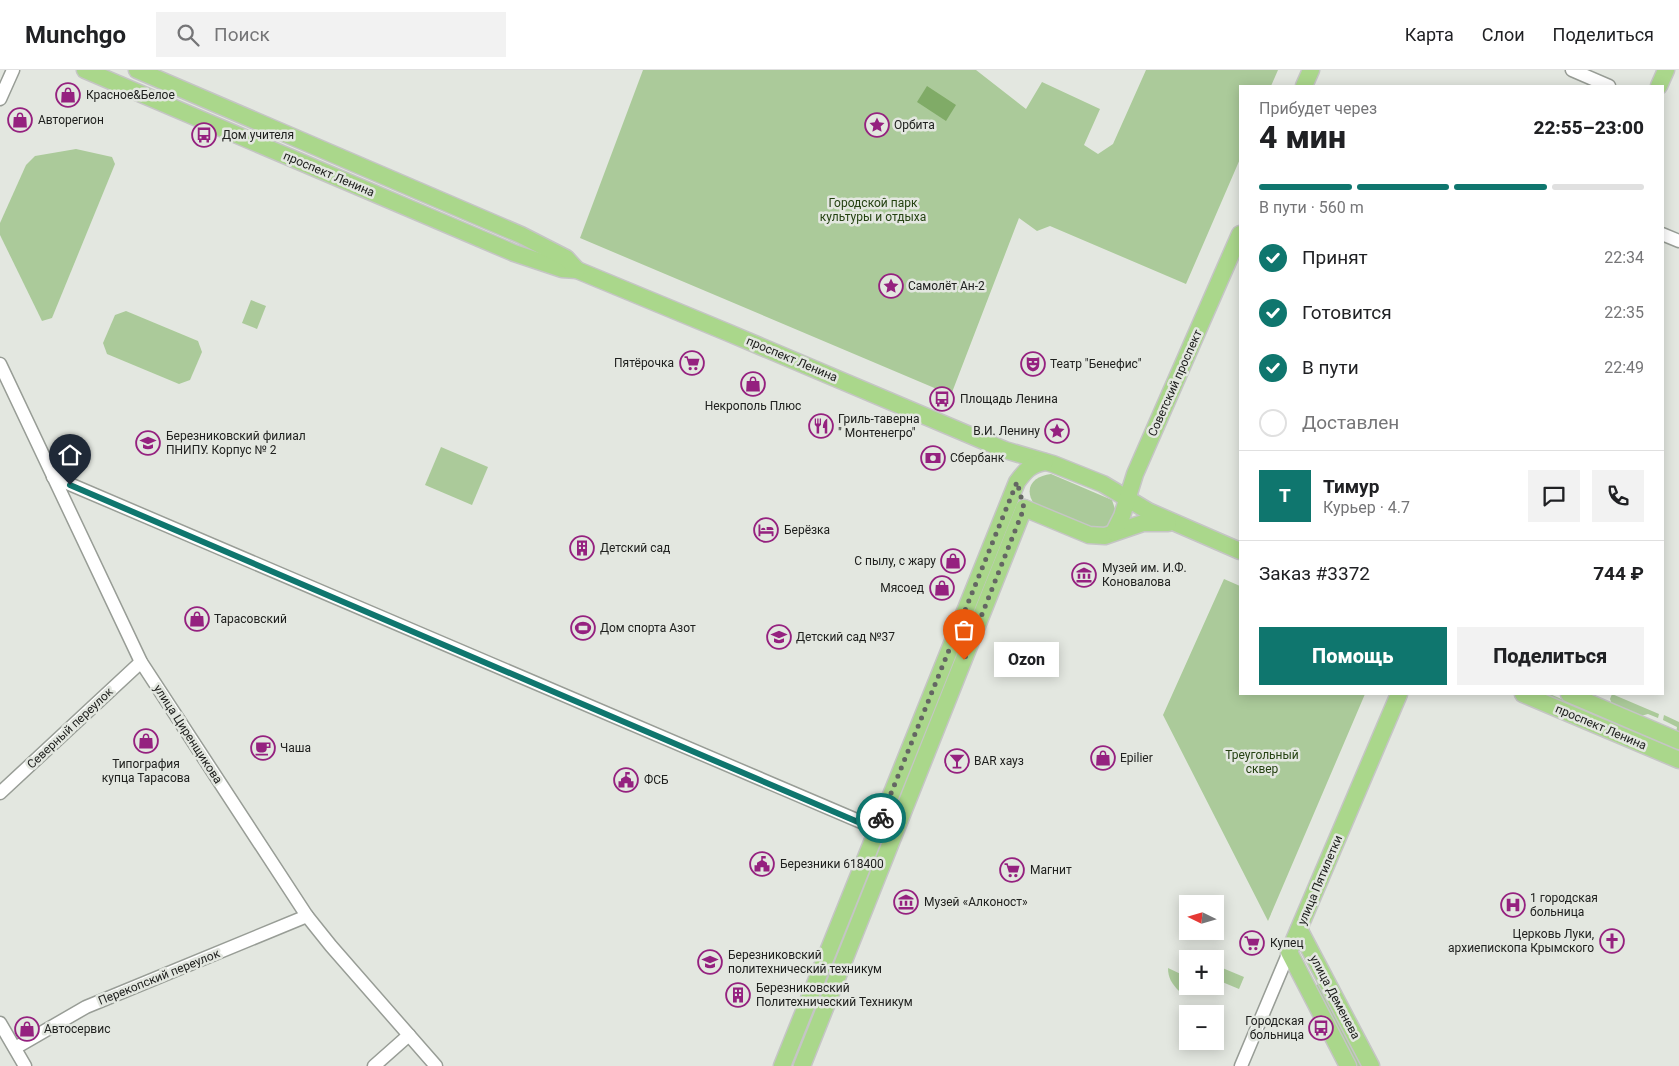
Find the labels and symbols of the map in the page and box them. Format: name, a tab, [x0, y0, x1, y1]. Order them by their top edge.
shop icon: Красное&Белое	[55, 82, 81, 108]
place label: Красное&Белое	[86, 88, 175, 102]
shop icon: Авторегион	[7, 107, 33, 133]
place icon: Орбита	[864, 112, 890, 138]
place label: Авторегион	[38, 113, 104, 127]
place label: Орбита	[894, 118, 935, 132]
bus stop icon: Дом учителя	[191, 122, 217, 148]
place label: Дом учителя	[222, 128, 294, 142]
street label: проспект Ленина	[281, 149, 377, 199]
park label: Городской парк культуры и отдыха	[820, 196, 926, 224]
place icon: Самолёт Ан-2	[878, 273, 904, 299]
place label: Самолёт Ан-2	[908, 279, 985, 293]
street label: Советский проспект	[1145, 327, 1205, 438]
street label: проспект Ленина	[744, 334, 840, 384]
supermarket icon: Пятёрочка	[679, 350, 705, 376]
theatre icon: Театр "Бенефис"	[1020, 351, 1046, 377]
place label: Пятёрочка	[614, 356, 674, 370]
place label: Театр "Бенефис"	[1050, 357, 1142, 371]
shop icon: Некрополь Плюс	[740, 371, 766, 397]
bus stop icon: Площадь Ленина	[929, 386, 955, 412]
place label: Площадь Ленина	[960, 392, 1058, 406]
place label: Некрополь Плюс	[705, 399, 801, 413]
place label: Гриль-таверна " Монтенегро"	[838, 412, 920, 440]
restaurant icon: Гриль-таверна " Монтенегро"	[808, 413, 834, 439]
place icon: В.И. Ленину	[1044, 418, 1070, 444]
place label: В.И. Ленину	[973, 424, 1040, 438]
place label: Березниковский филиал ПНИПУ. Корпус № 2	[166, 429, 306, 457]
school or university icon: Березниковский филиал ПНИПУ. Корпус № 2	[135, 430, 161, 456]
pin	[49, 434, 91, 485]
bank icon: Сбербанк	[920, 445, 946, 471]
place label: Сбербанк	[950, 451, 1005, 465]
hotel icon: Берёзка	[753, 517, 779, 543]
place label: Берёзка	[784, 523, 830, 537]
building icon: Детский сад	[569, 535, 595, 561]
place label: Детский сад	[600, 541, 670, 555]
shop icon: С пылу, с жару	[940, 548, 966, 574]
place label: С пылу, с жару	[854, 554, 936, 568]
place label: Музей им. И.Ф. Коновалова	[1102, 561, 1187, 589]
museum icon: Музей им. И.Ф. Коновалова	[1071, 562, 1097, 588]
shop icon: Мясоед	[929, 575, 955, 601]
place label: Мясоед	[880, 581, 924, 595]
shop icon: Тарасовский	[184, 606, 210, 632]
pin	[943, 609, 985, 660]
place label: Тарасовский	[214, 612, 287, 626]
sports icon: Дом спорта Азот	[570, 615, 596, 641]
place label: Дом спорта Азот	[600, 621, 696, 635]
school or university icon: Детский сад №37	[766, 624, 792, 650]
place label: Детский сад №37	[796, 630, 895, 644]
callout: Ozon	[994, 642, 1059, 678]
street label: улица Циренщикова	[151, 682, 225, 786]
street label: Северный переулок	[24, 684, 116, 771]
street label: проспект Ленина	[1553, 702, 1649, 752]
shop icon: Типография купца Тарасова	[133, 728, 159, 754]
cafe icon: Чаша	[250, 735, 276, 761]
place label: Чаша	[280, 741, 311, 755]
shop icon: Epilier	[1090, 745, 1116, 771]
bar icon: BAR хауз	[944, 748, 970, 774]
park label: Треугольный сквер	[1225, 748, 1299, 776]
place label: Epilier	[1120, 751, 1153, 765]
place label: BAR хауз	[974, 754, 1024, 768]
place label: Типография купца Тарасова	[102, 757, 190, 785]
public building icon: ФСБ	[613, 767, 639, 793]
place label: ФСБ	[644, 773, 669, 787]
courier	[856, 793, 906, 843]
street label: улица Пятилетки	[1295, 833, 1345, 927]
public building icon: Березники 618400	[749, 851, 775, 877]
place label: Березники 618400	[780, 857, 884, 871]
supermarket icon: Магнит	[999, 857, 1025, 883]
place label: Магнит	[1030, 863, 1072, 877]
museum icon: Музей «Алконост»	[893, 889, 919, 915]
place label: 1 городская больница	[1530, 891, 1598, 919]
hospital icon: 1 городская больница	[1500, 892, 1526, 918]
place label: Музей «Алконост»	[924, 895, 1028, 909]
north arrow	[1179, 895, 1224, 940]
place label: Церковь Луки, архиепископа Крымского	[1448, 927, 1594, 955]
church icon: Церковь Луки, архиепископа Крымского	[1599, 928, 1625, 954]
supermarket icon: Купец	[1239, 930, 1265, 956]
place label: Купец	[1270, 936, 1304, 950]
street label: Перекопский переулок	[96, 946, 222, 1008]
place label: Березниковский политехнический техникум	[728, 948, 882, 976]
school or university icon: Березниковский политехнический техникум	[697, 949, 723, 975]
street label: улица Деменева	[1307, 953, 1363, 1041]
place label: Березниковский Политехнический Техникум	[756, 981, 913, 1009]
building icon: Березниковский Политехнический Техникум	[725, 982, 751, 1008]
place label: Городская больница	[1245, 1014, 1304, 1042]
bus stop icon: Городская больница	[1308, 1015, 1334, 1041]
shop icon: Автосервис	[14, 1016, 40, 1042]
place label: Автосервис	[44, 1022, 110, 1036]

